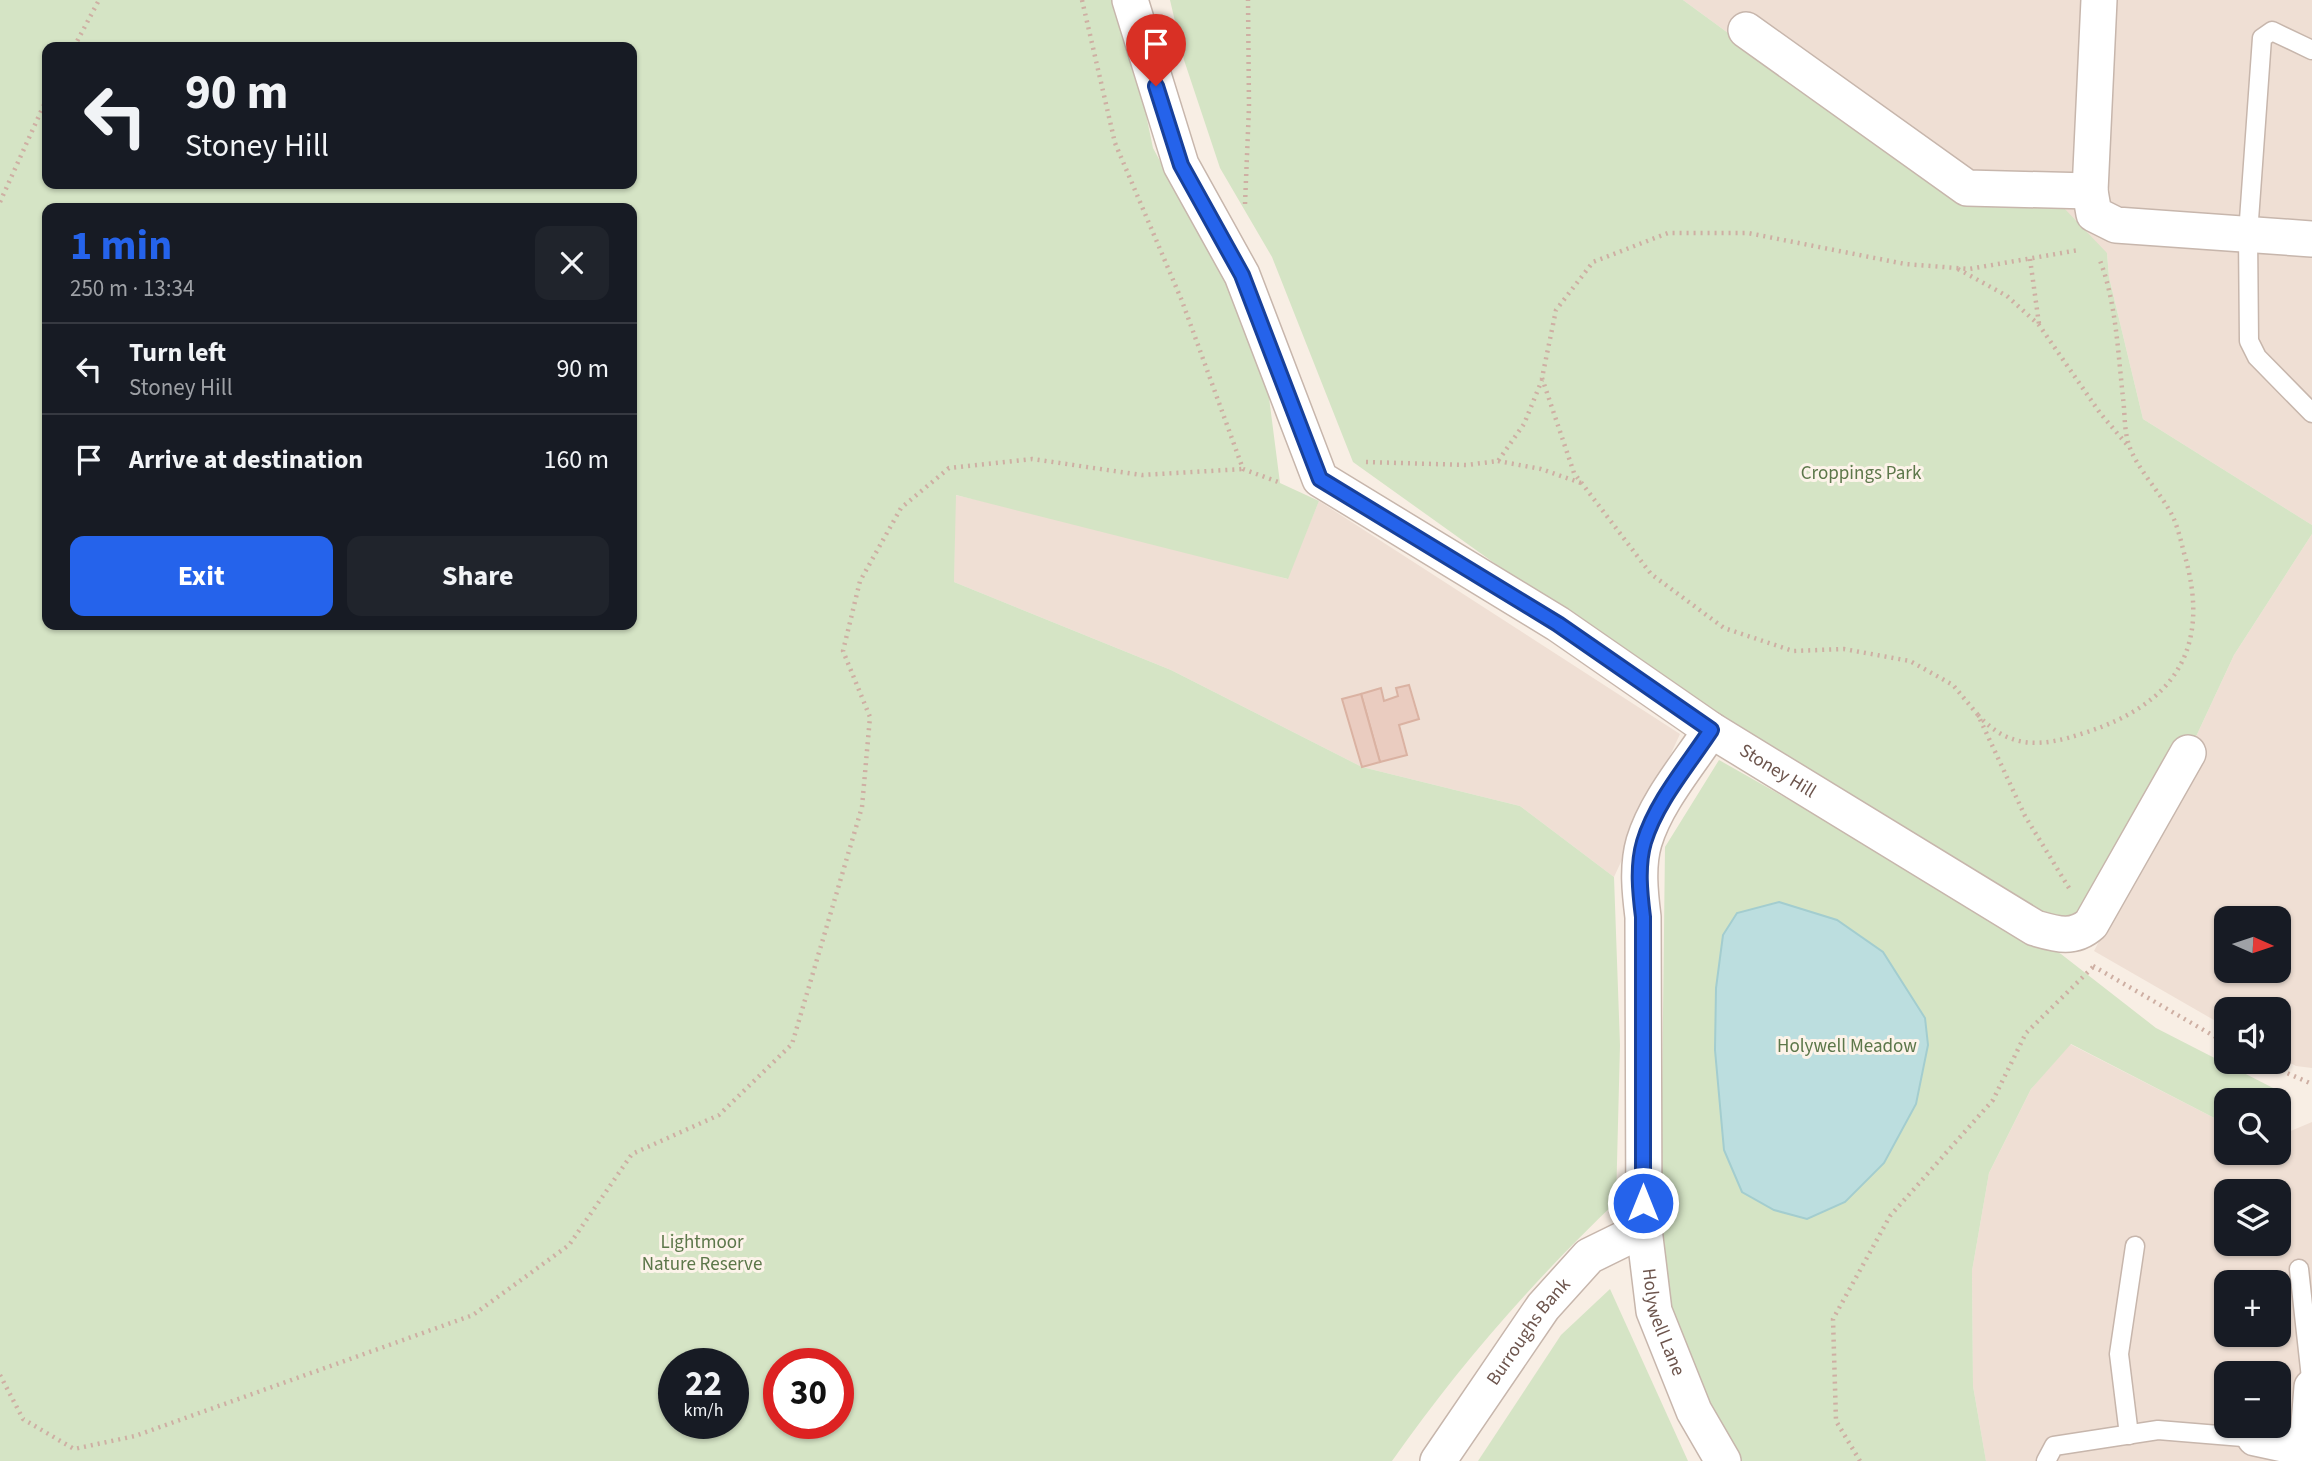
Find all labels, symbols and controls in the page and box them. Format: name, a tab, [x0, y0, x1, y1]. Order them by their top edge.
pin	[1126, 14, 1186, 86]
icon: arrive	[1137, 25, 1175, 63]
text: 90 m	[185, 58, 289, 128]
icon: left	[70, 70, 161, 161]
text: Stoney Hill	[185, 123, 329, 169]
text: 1 min	[70, 216, 172, 276]
button: close	[535, 226, 609, 300]
text: 250 m · 13:34	[70, 272, 194, 305]
text: Turn left	[129, 334, 226, 371]
icon: left	[70, 350, 108, 388]
text: 90 m	[556, 350, 609, 387]
text: Stoney Hill	[129, 371, 233, 404]
icon: arrive	[70, 441, 108, 479]
text: Arrive at destination	[129, 441, 363, 478]
text: 160 m	[543, 441, 609, 478]
park label: Croppings Park	[1801, 460, 1922, 487]
button: Exit	[70, 536, 333, 616]
button: Share	[347, 536, 609, 616]
street label: Stoney Hill	[1734, 737, 1821, 805]
north arrow	[2214, 906, 2291, 984]
map controls	[2214, 906, 2291, 1438]
button: sound	[2214, 997, 2291, 1074]
park label: Holywell Meadow	[1777, 1033, 1917, 1060]
button: search	[2214, 1088, 2291, 1165]
position arrow	[1606, 1166, 1680, 1240]
button: layers	[2214, 1179, 2291, 1256]
park label: Lightmoor Nature Reserve	[642, 1229, 762, 1278]
street label: Holywell Lane	[1635, 1267, 1692, 1380]
button: +	[2214, 1270, 2291, 1347]
street label: Burroughs Bank	[1480, 1271, 1577, 1391]
speed limit sign: 30	[763, 1348, 854, 1439]
text: 22	[685, 1359, 722, 1409]
button: −	[2214, 1361, 2291, 1438]
text: km/h	[684, 1398, 723, 1423]

